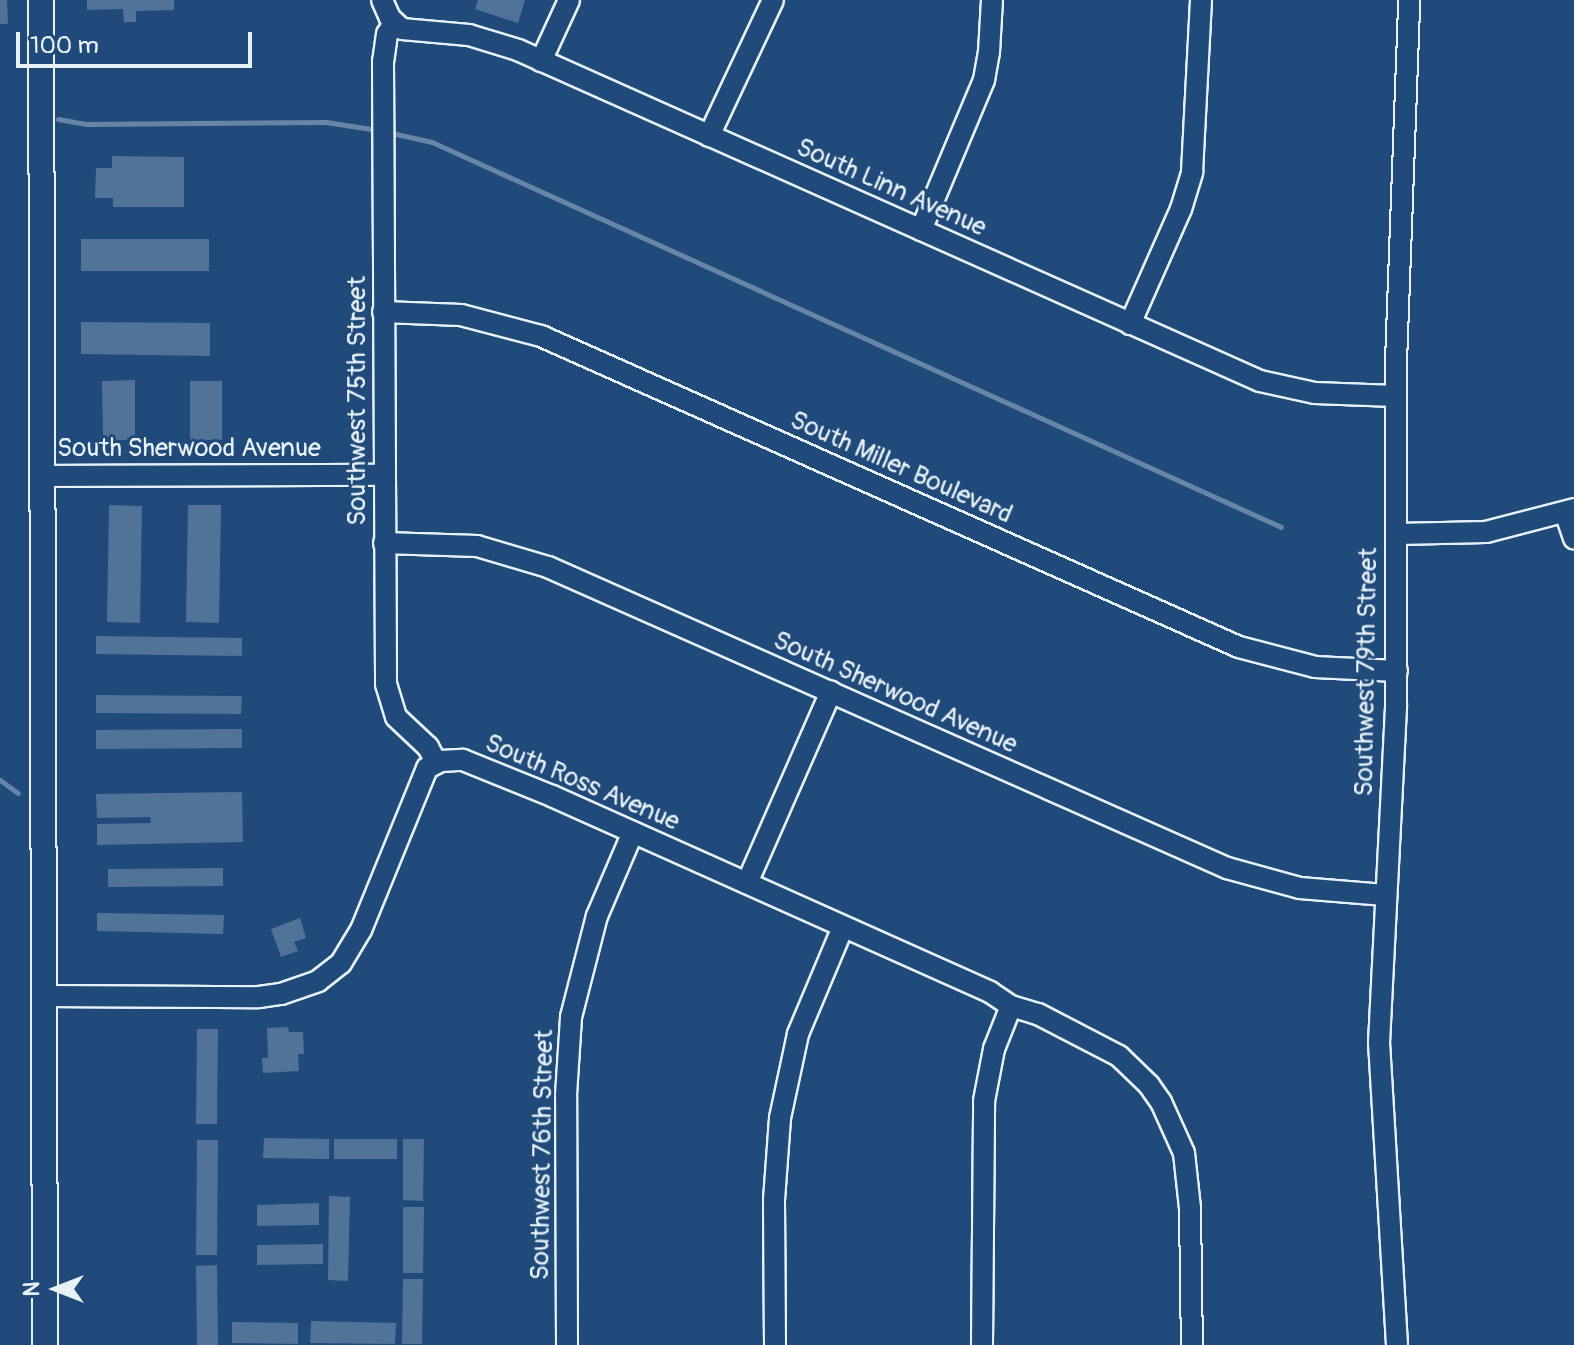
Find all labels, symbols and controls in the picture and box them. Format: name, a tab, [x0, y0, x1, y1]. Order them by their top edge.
scale bar	[20, 16, 256, 66]
text: 100 m	[30, 31, 99, 60]
street label: South Linn Avenue	[791, 132, 991, 244]
street label: Southwest 75th Street	[342, 276, 374, 526]
street label: South Miller Boulevard	[785, 405, 1017, 531]
street label: South Sherwood Avenue	[57, 433, 321, 465]
street label: Southwest 79th Street	[1349, 547, 1385, 797]
street label: South Sherwood Avenue	[768, 625, 1022, 761]
street label: South Ross Avenue	[480, 728, 684, 838]
street label: Southwest 76th Street	[525, 1029, 561, 1281]
north arrow	[16, 1249, 96, 1329]
text: N	[18, 1282, 46, 1296]

